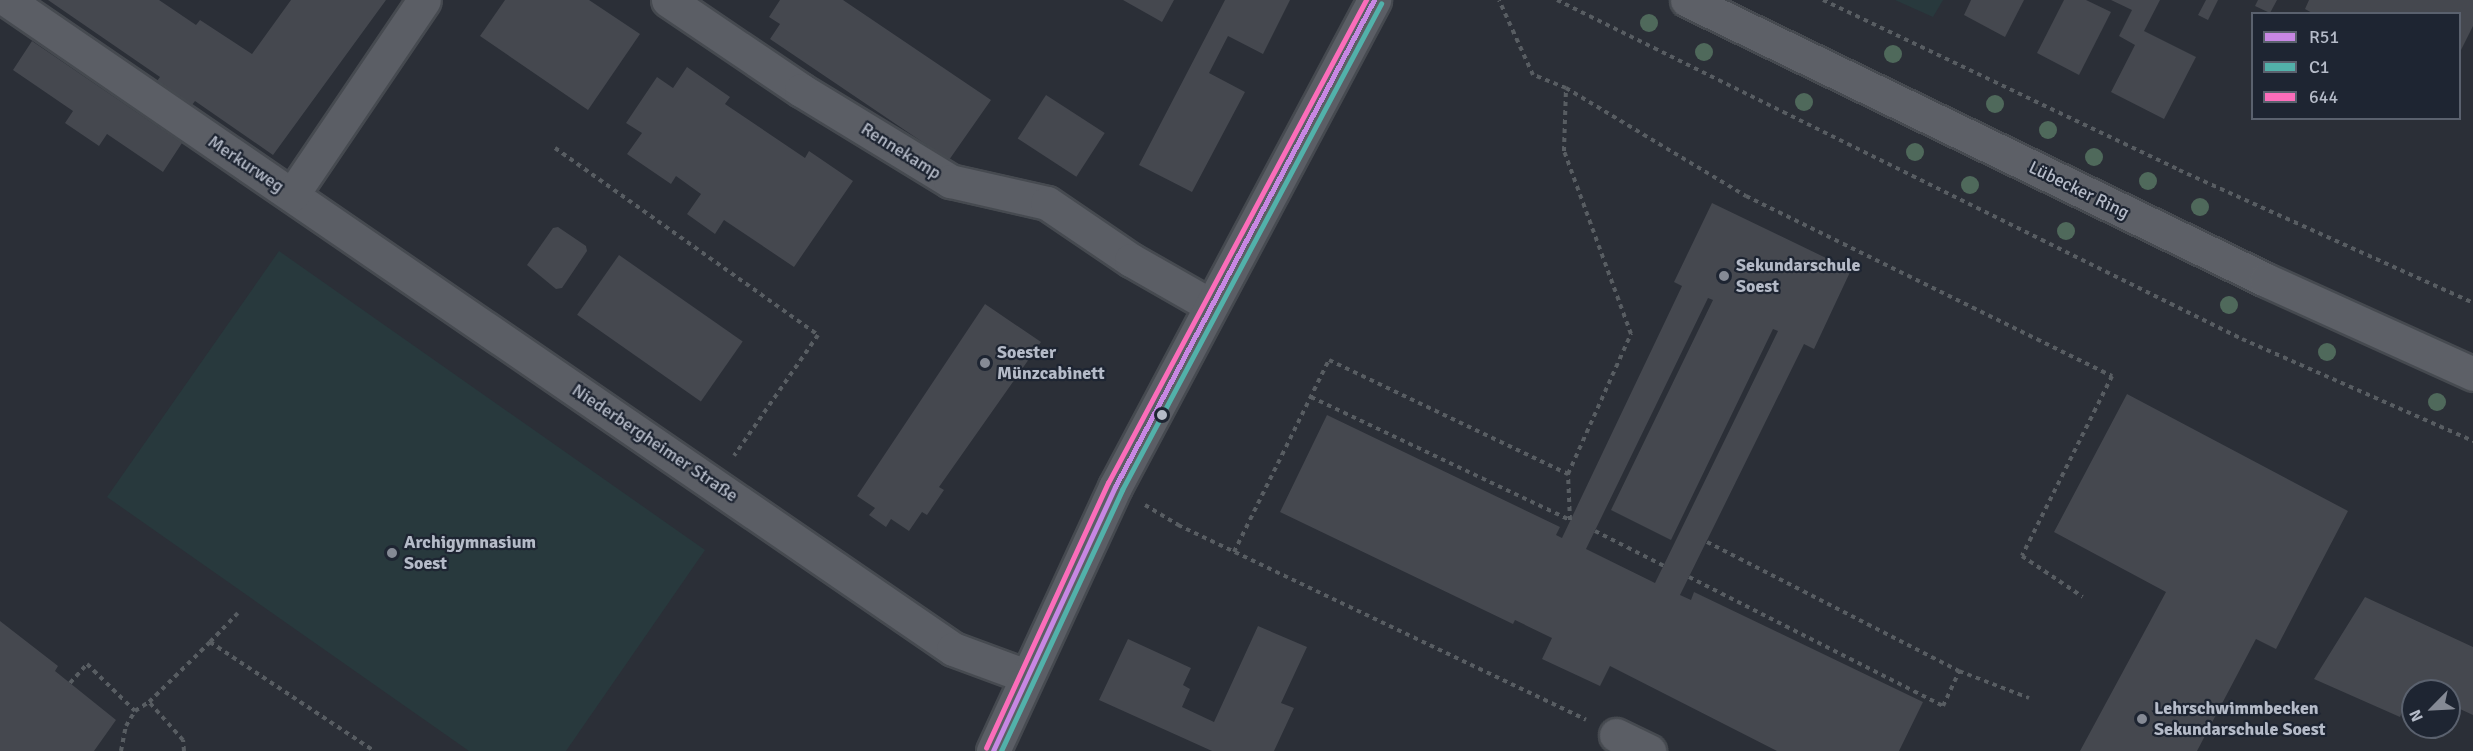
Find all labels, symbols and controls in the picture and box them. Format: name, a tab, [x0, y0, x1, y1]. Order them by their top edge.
legend	[2251, 12, 2461, 120]
text: R51	[2309, 26, 2339, 48]
text: C1	[2309, 56, 2330, 78]
text: 644	[2309, 86, 2338, 108]
street label: Rennekamp	[857, 118, 945, 184]
street label: Merkurweg	[204, 131, 288, 197]
street label: Lübecker Ring	[2025, 156, 2133, 224]
place label: Sekundarschule Soest	[1736, 255, 1860, 298]
marker: Sekundarschule Soest	[1717, 269, 1731, 283]
place label: Soester Münzcabinett	[997, 342, 1105, 385]
marker: Soester Münzcabinett	[978, 356, 992, 370]
street label: Niederbergheimer Straße	[568, 379, 742, 507]
unlabelled marker	[1156, 409, 1168, 421]
place label: Archigymnasium Soest	[404, 532, 536, 574]
marker: Archigymnasium Soest	[385, 546, 399, 560]
north arrow	[2401, 679, 2461, 739]
place label: Lehrschwimmbecken Sekundarschule Soest	[2154, 698, 2326, 740]
text: N	[2405, 706, 2428, 725]
marker: Lehrschwimmbecken Sekundarschule Soest	[2135, 712, 2149, 726]

